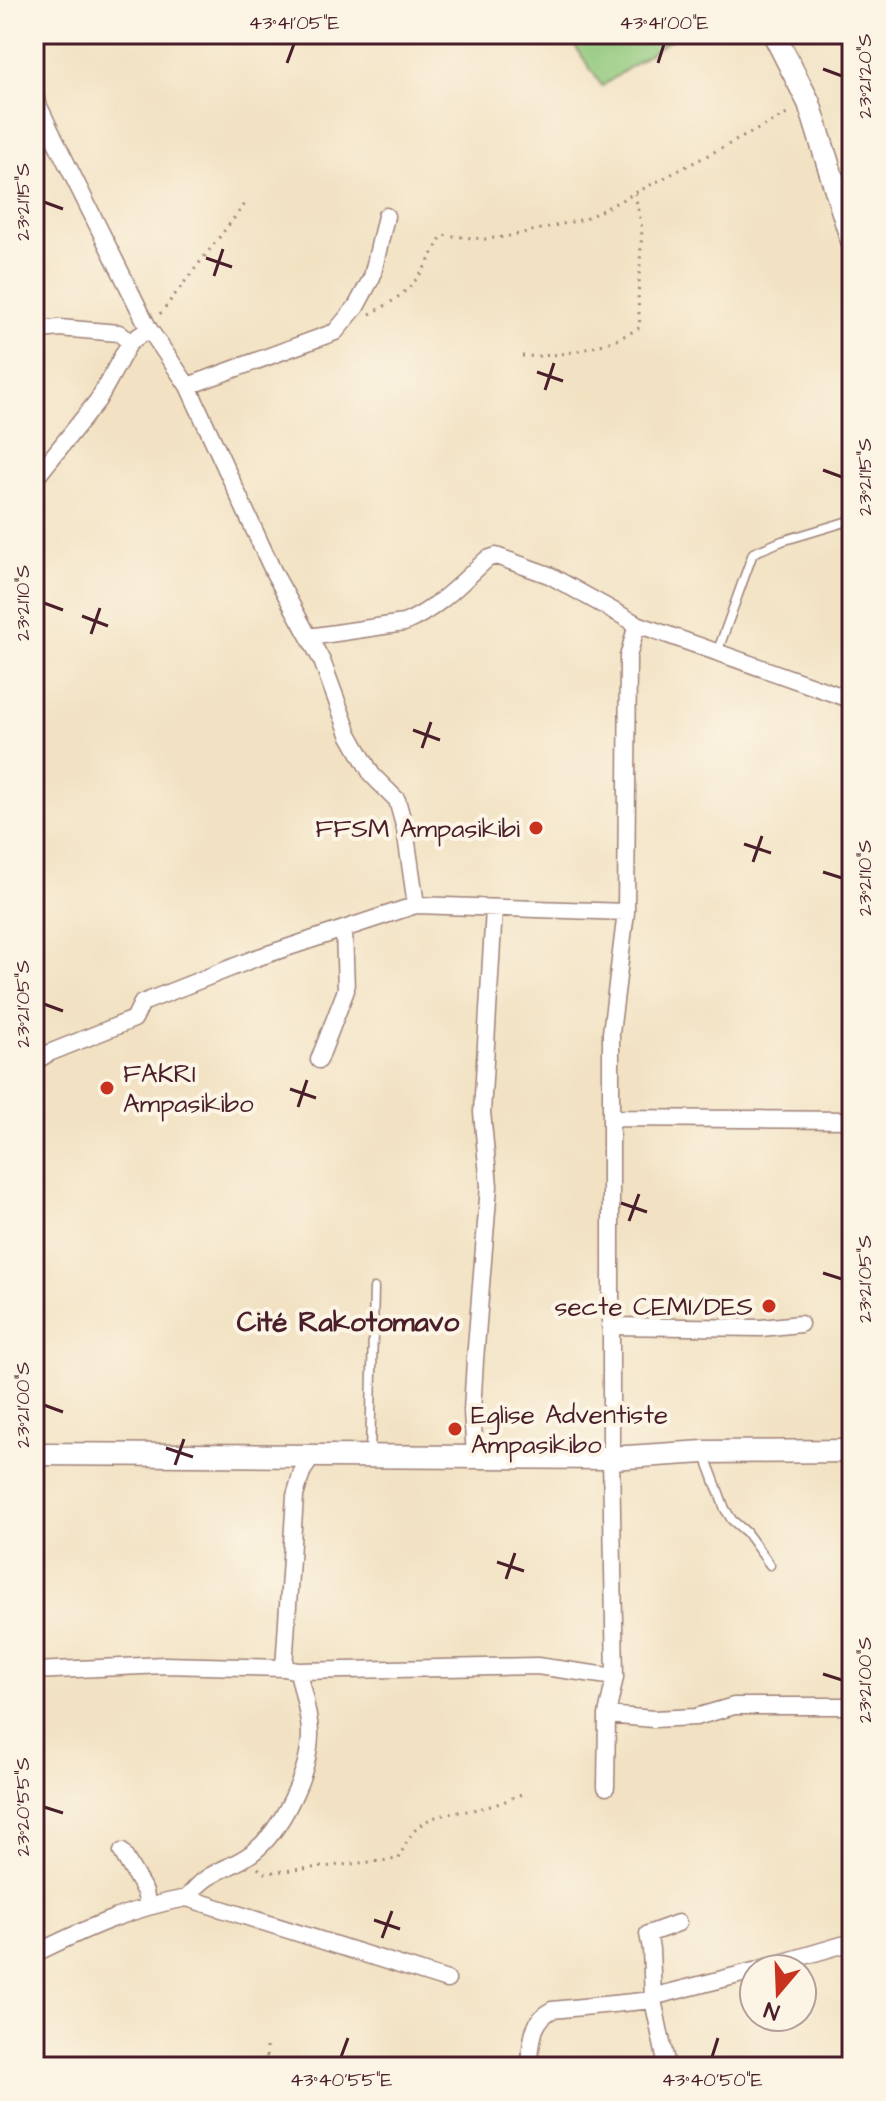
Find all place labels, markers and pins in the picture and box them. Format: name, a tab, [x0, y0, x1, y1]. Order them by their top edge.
place label: FFSM Ampasikibi	[315, 811, 520, 847]
marker: FFSM Ampasikibi	[527, 819, 545, 837]
place label: FAKRI Ampasikibo	[123, 1056, 254, 1122]
marker: FAKRI Ampasikibo	[98, 1079, 116, 1097]
place label: secte CEMI/DES	[554, 1289, 753, 1325]
marker: secte CEMI/DES	[760, 1297, 778, 1315]
place label: Eglise Adventiste Ampasikibo	[471, 1397, 668, 1463]
marker: Eglise Adventiste Ampasikibo	[446, 1420, 464, 1438]

